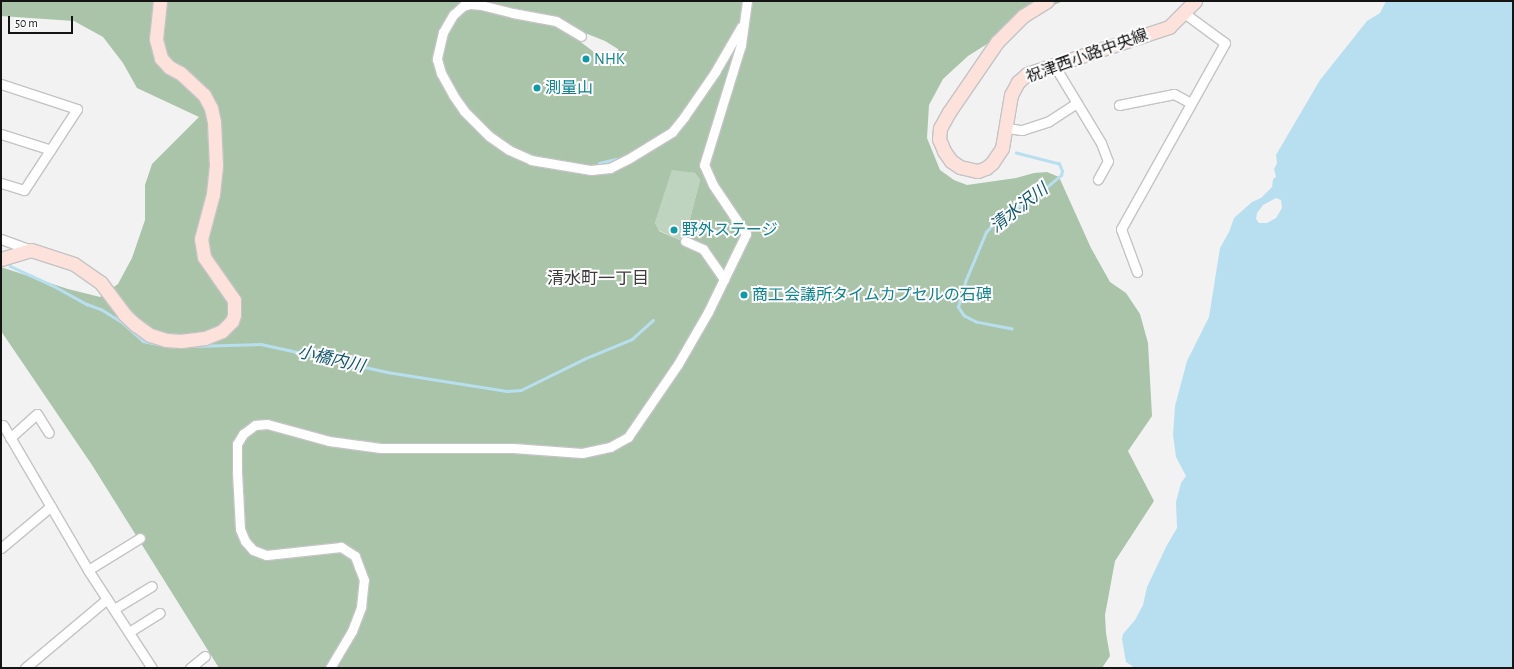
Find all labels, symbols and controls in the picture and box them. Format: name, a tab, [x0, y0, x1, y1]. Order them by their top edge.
scale bar	[10, 8, 75, 34]
text: 50 m	[15, 17, 38, 29]
street label: 祝津西小路中央線	[1024, 25, 1150, 87]
place label: NHK	[594, 49, 625, 69]
marker: NHK	[581, 54, 591, 64]
place label: 測量山	[545, 78, 593, 98]
marker: 測量山	[532, 83, 542, 93]
water label: 清水沢川	[986, 179, 1052, 237]
place label: 野外ステージ	[682, 220, 778, 240]
marker: 野外ステージ	[669, 225, 679, 235]
district label: 清水町一丁目	[547, 269, 649, 289]
place label: 商工会議所タイムカプセルの石碑	[752, 285, 992, 305]
marker: 商工会議所タイムカプセルの石碑	[739, 290, 749, 300]
water label: 小橋内川	[296, 341, 366, 377]

